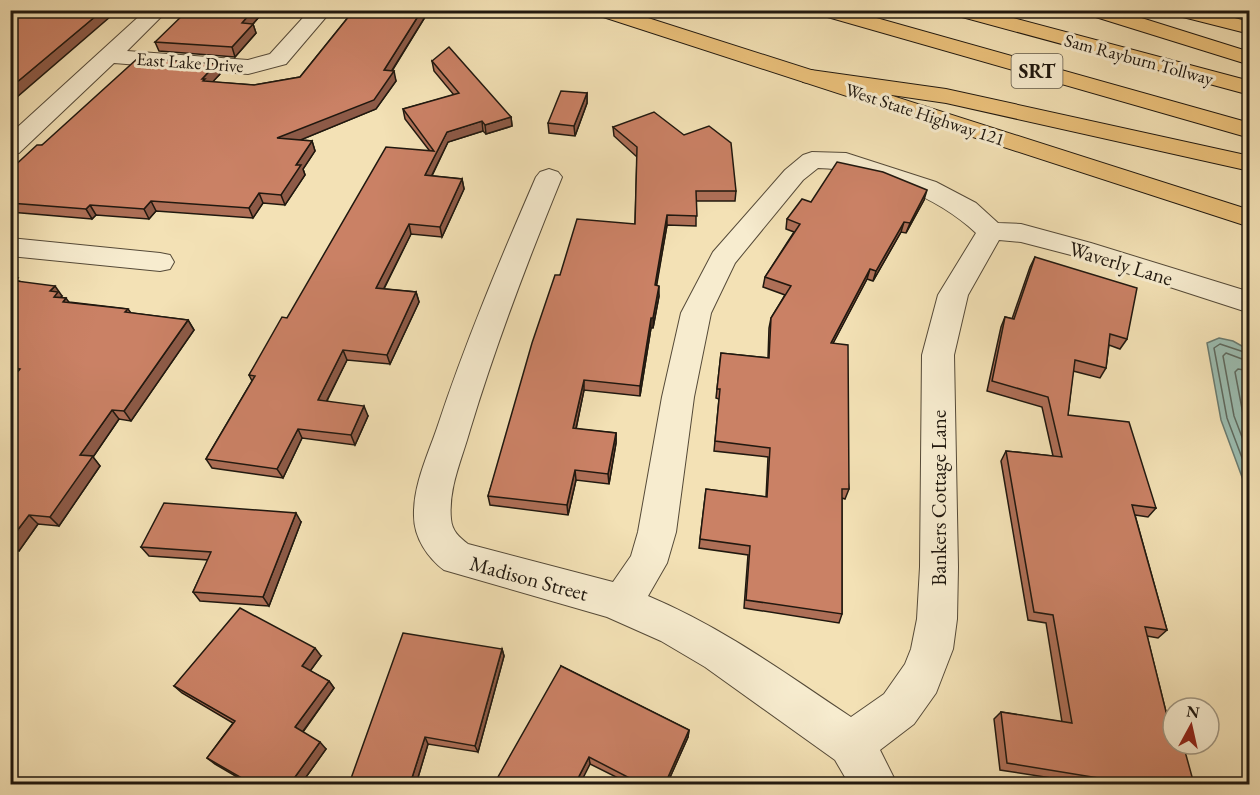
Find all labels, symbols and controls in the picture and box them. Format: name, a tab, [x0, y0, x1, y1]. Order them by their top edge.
street label: Sam Rayburn Tollway	[1062, 28, 1216, 90]
street label: East Lake Drive	[136, 47, 244, 77]
road number: SRT	[1012, 54, 1062, 88]
street label: West State Highway 121	[842, 77, 1008, 151]
street label: Waverly Lane	[1066, 234, 1176, 292]
street label: Bankers Cottage Lane	[925, 410, 952, 586]
street label: Madison Street	[467, 549, 591, 607]
north arrow	[1161, 696, 1221, 756]
text: N	[1185, 700, 1201, 723]

